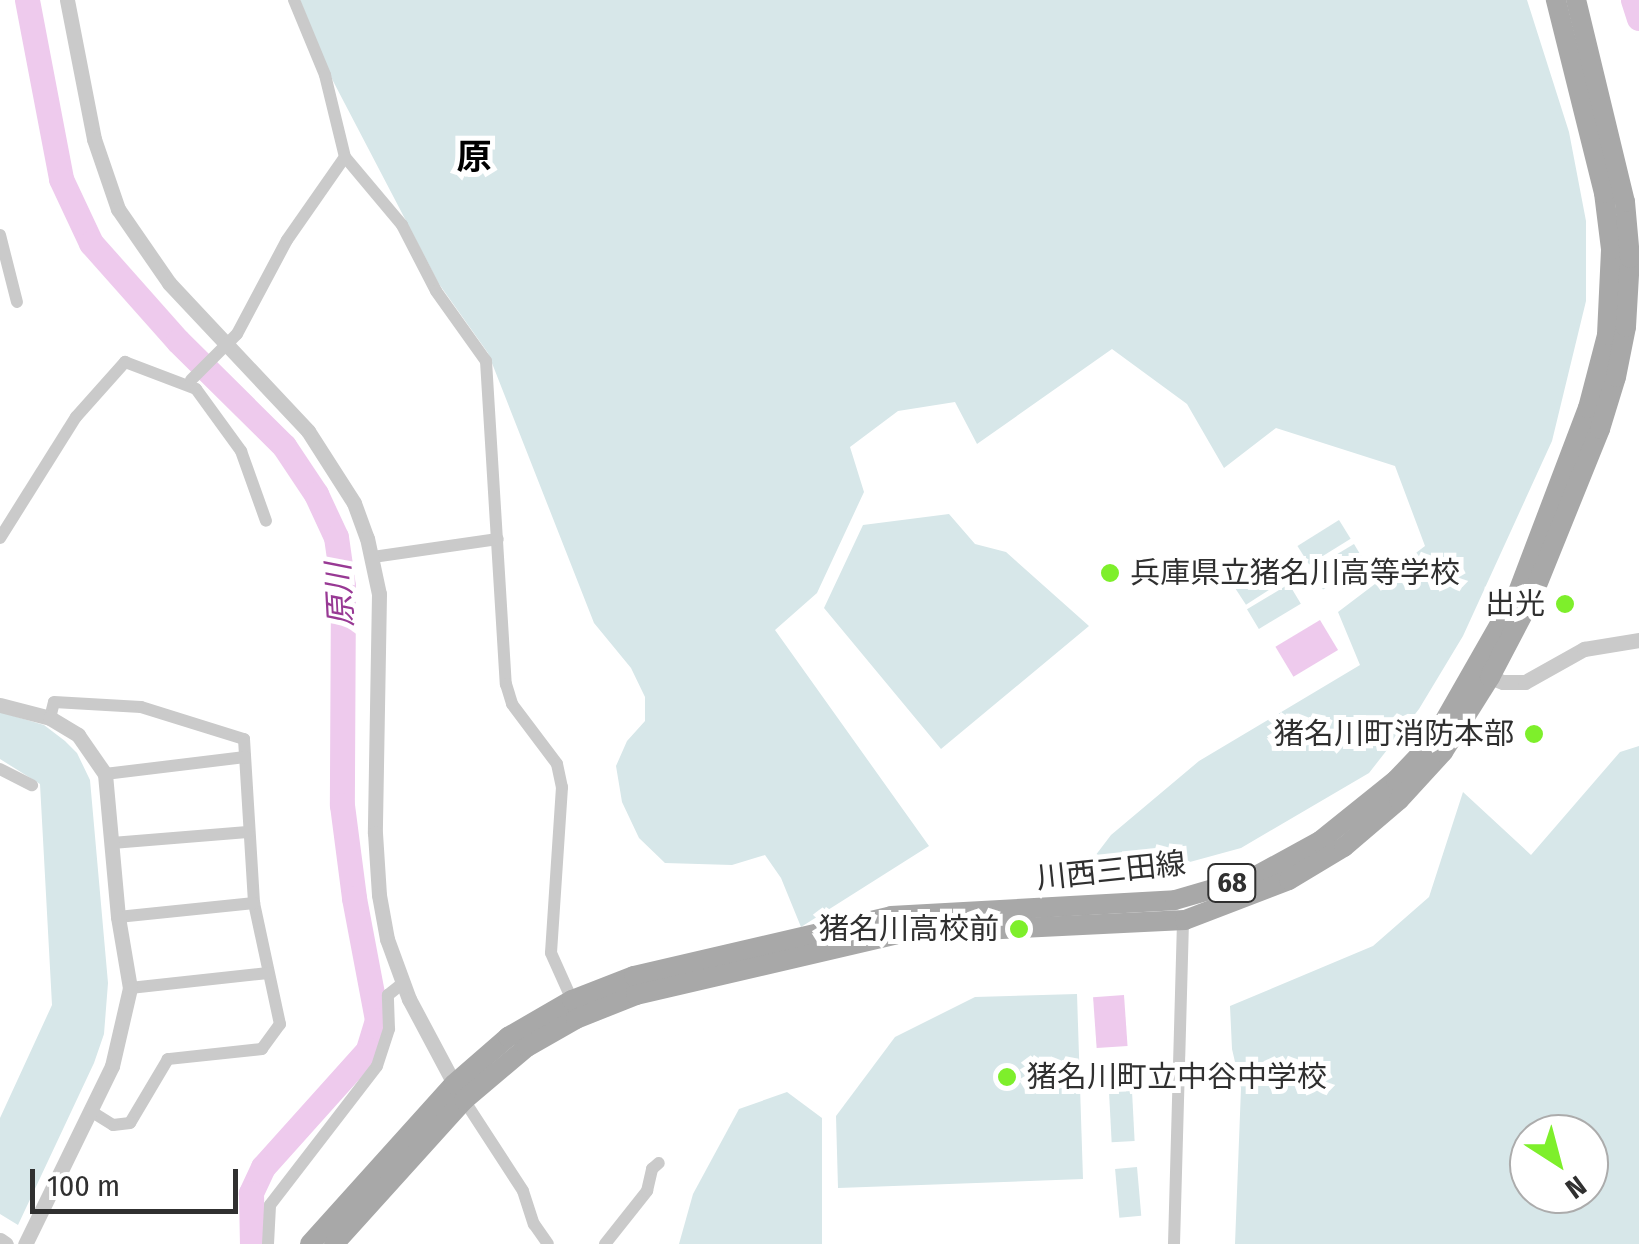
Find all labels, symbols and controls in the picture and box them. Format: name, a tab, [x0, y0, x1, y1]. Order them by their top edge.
district label: 原	[457, 136, 491, 178]
place label: 兵庫県立猪名川高等学校	[1130, 555, 1460, 591]
water label: 原川	[319, 562, 361, 628]
marker: 兵庫県立猪名川高等学校	[1099, 562, 1121, 584]
place label: 出光	[1485, 586, 1545, 622]
marker: 出光	[1554, 593, 1576, 615]
place label: 猪名川町消防本部	[1274, 716, 1514, 752]
marker: 猪名川町消防本部	[1523, 723, 1545, 745]
street label: 川西三田線	[1035, 845, 1187, 897]
road number: 68	[1207, 860, 1257, 906]
place label: 猪名川高校前	[819, 911, 999, 947]
marker: 猪名川高校前	[1008, 918, 1030, 940]
place label: 猪名川町立中谷中学校	[1027, 1059, 1327, 1095]
marker: 猪名川町立中谷中学校	[996, 1066, 1018, 1088]
north arrow	[1509, 1114, 1609, 1214]
scale bar	[35, 1149, 242, 1211]
text: 100 m	[47, 1168, 120, 1204]
text: N	[1559, 1169, 1592, 1205]

